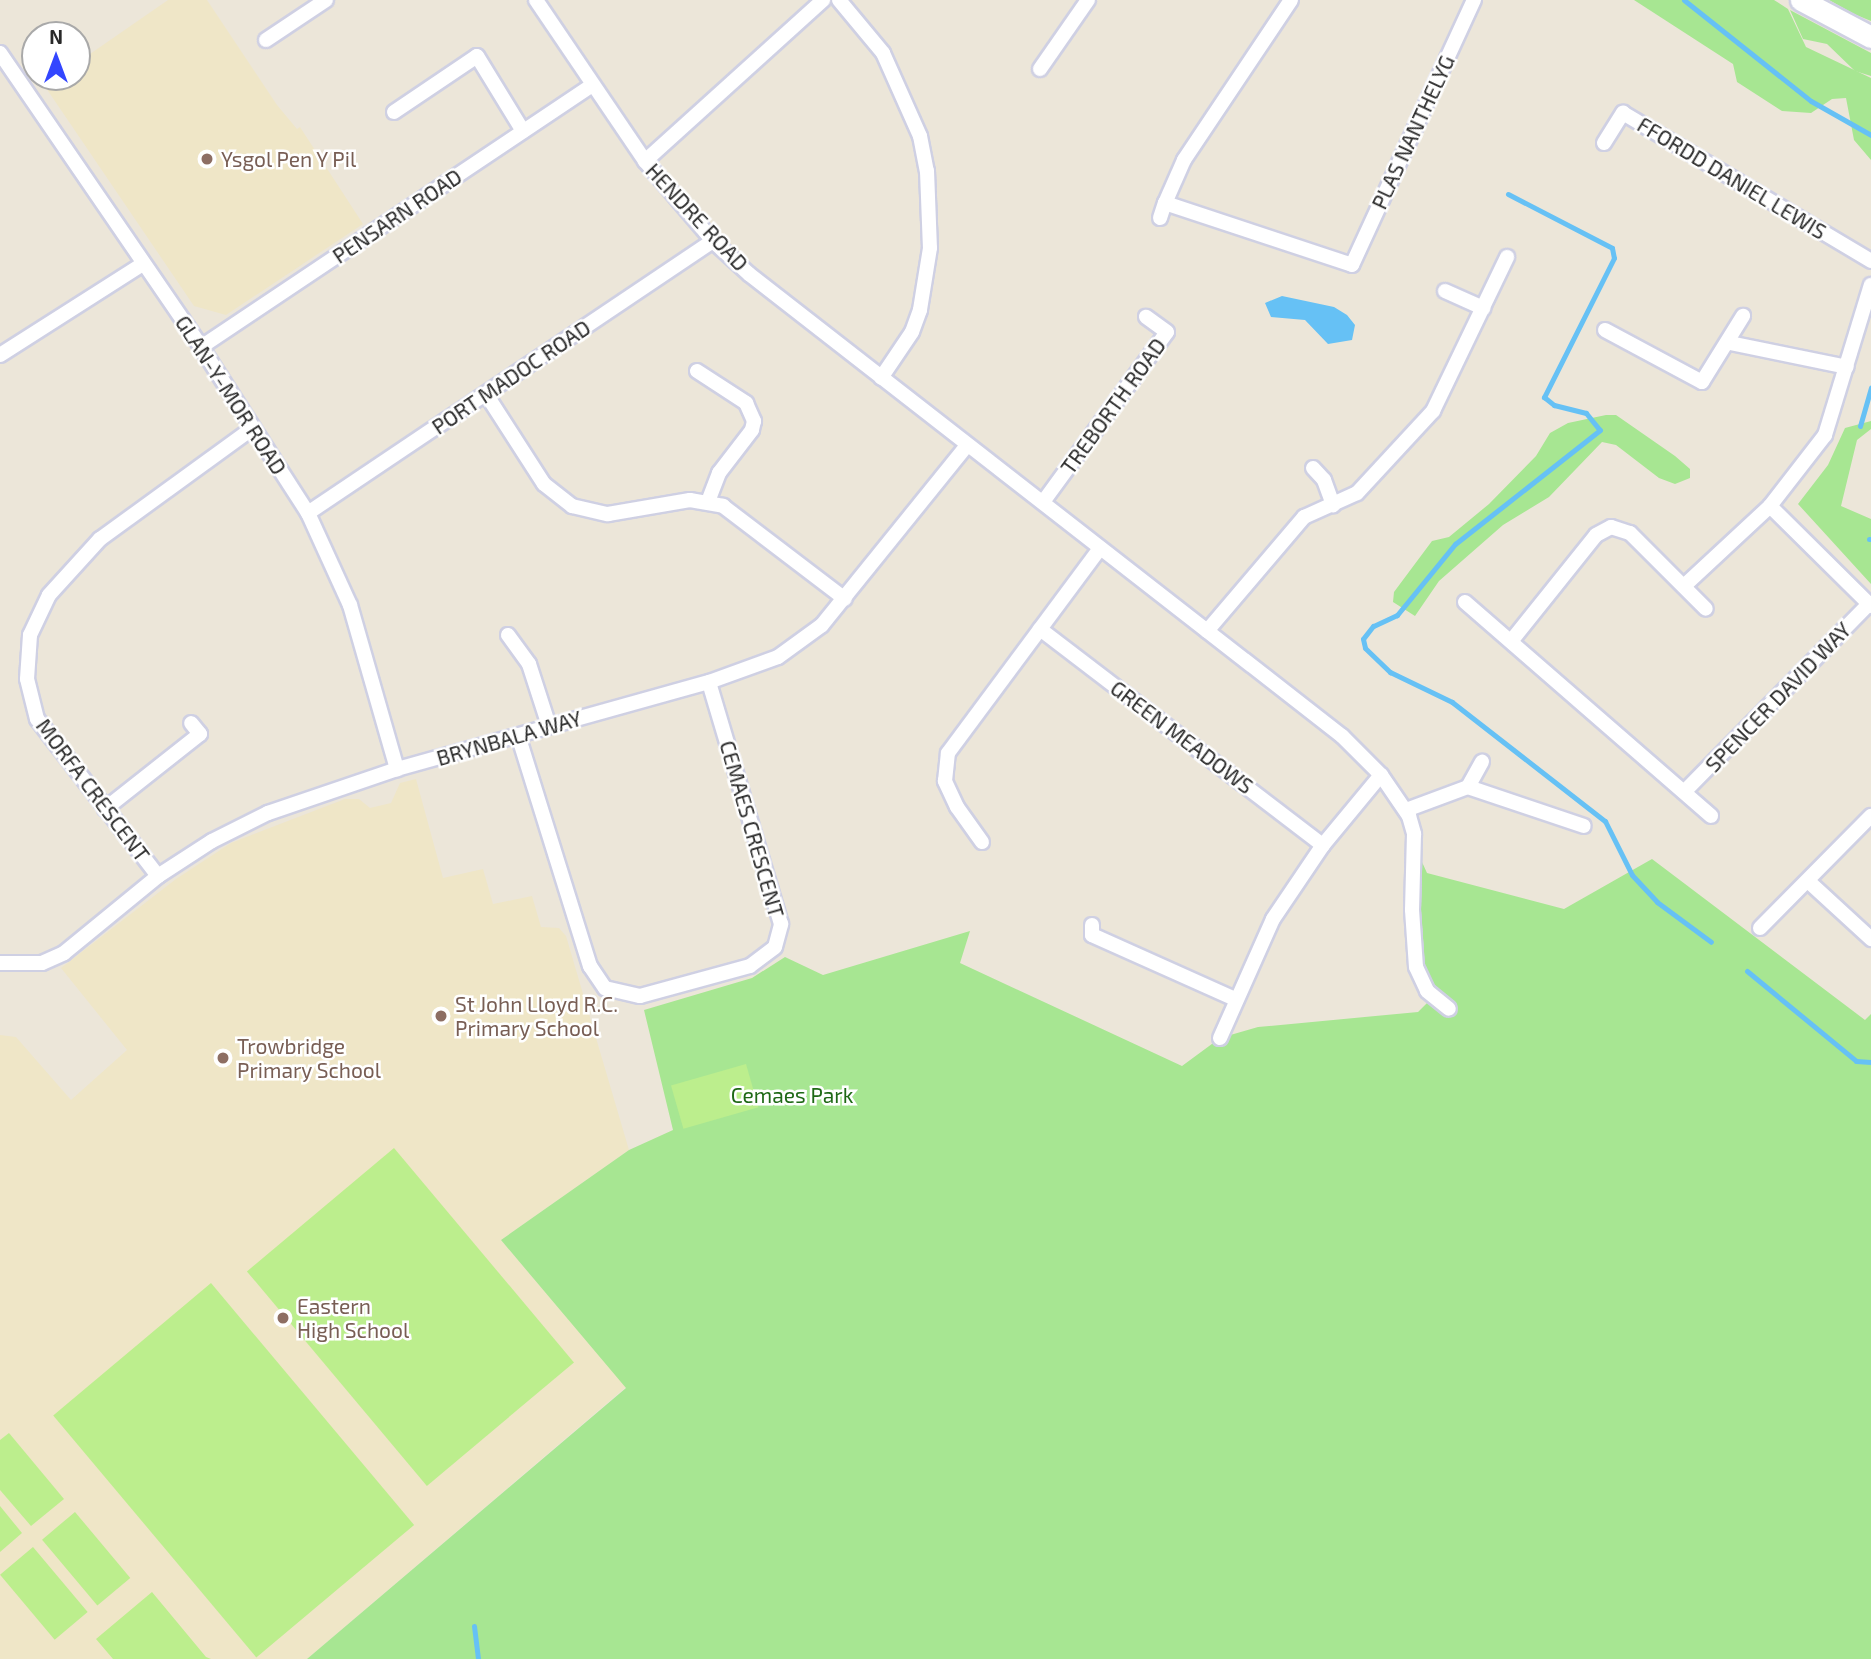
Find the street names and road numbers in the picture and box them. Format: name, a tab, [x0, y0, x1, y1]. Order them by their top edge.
street label: PLAS NANTHELYG	[1366, 51, 1460, 213]
street label: FFORDD DANIEL LEWIS	[1633, 112, 1831, 244]
street label: HENDRE ROAD	[641, 158, 753, 276]
street label: PENSARN ROAD	[328, 164, 466, 268]
street label: GLAN-Y-MOR ROAD	[170, 311, 292, 479]
street label: PORT MADOC ROAD	[427, 315, 595, 439]
street label: TREBORTH ROAD	[1055, 333, 1171, 479]
street label: SPENCER DAVID WAY	[1700, 617, 1856, 777]
street label: GREEN MEADOWS	[1106, 675, 1258, 799]
street label: BRYNBALA WAY	[433, 705, 585, 771]
street label: MORFA CRESCENT	[31, 713, 155, 867]
street label: CEMAES CRESCENT	[715, 738, 789, 920]

